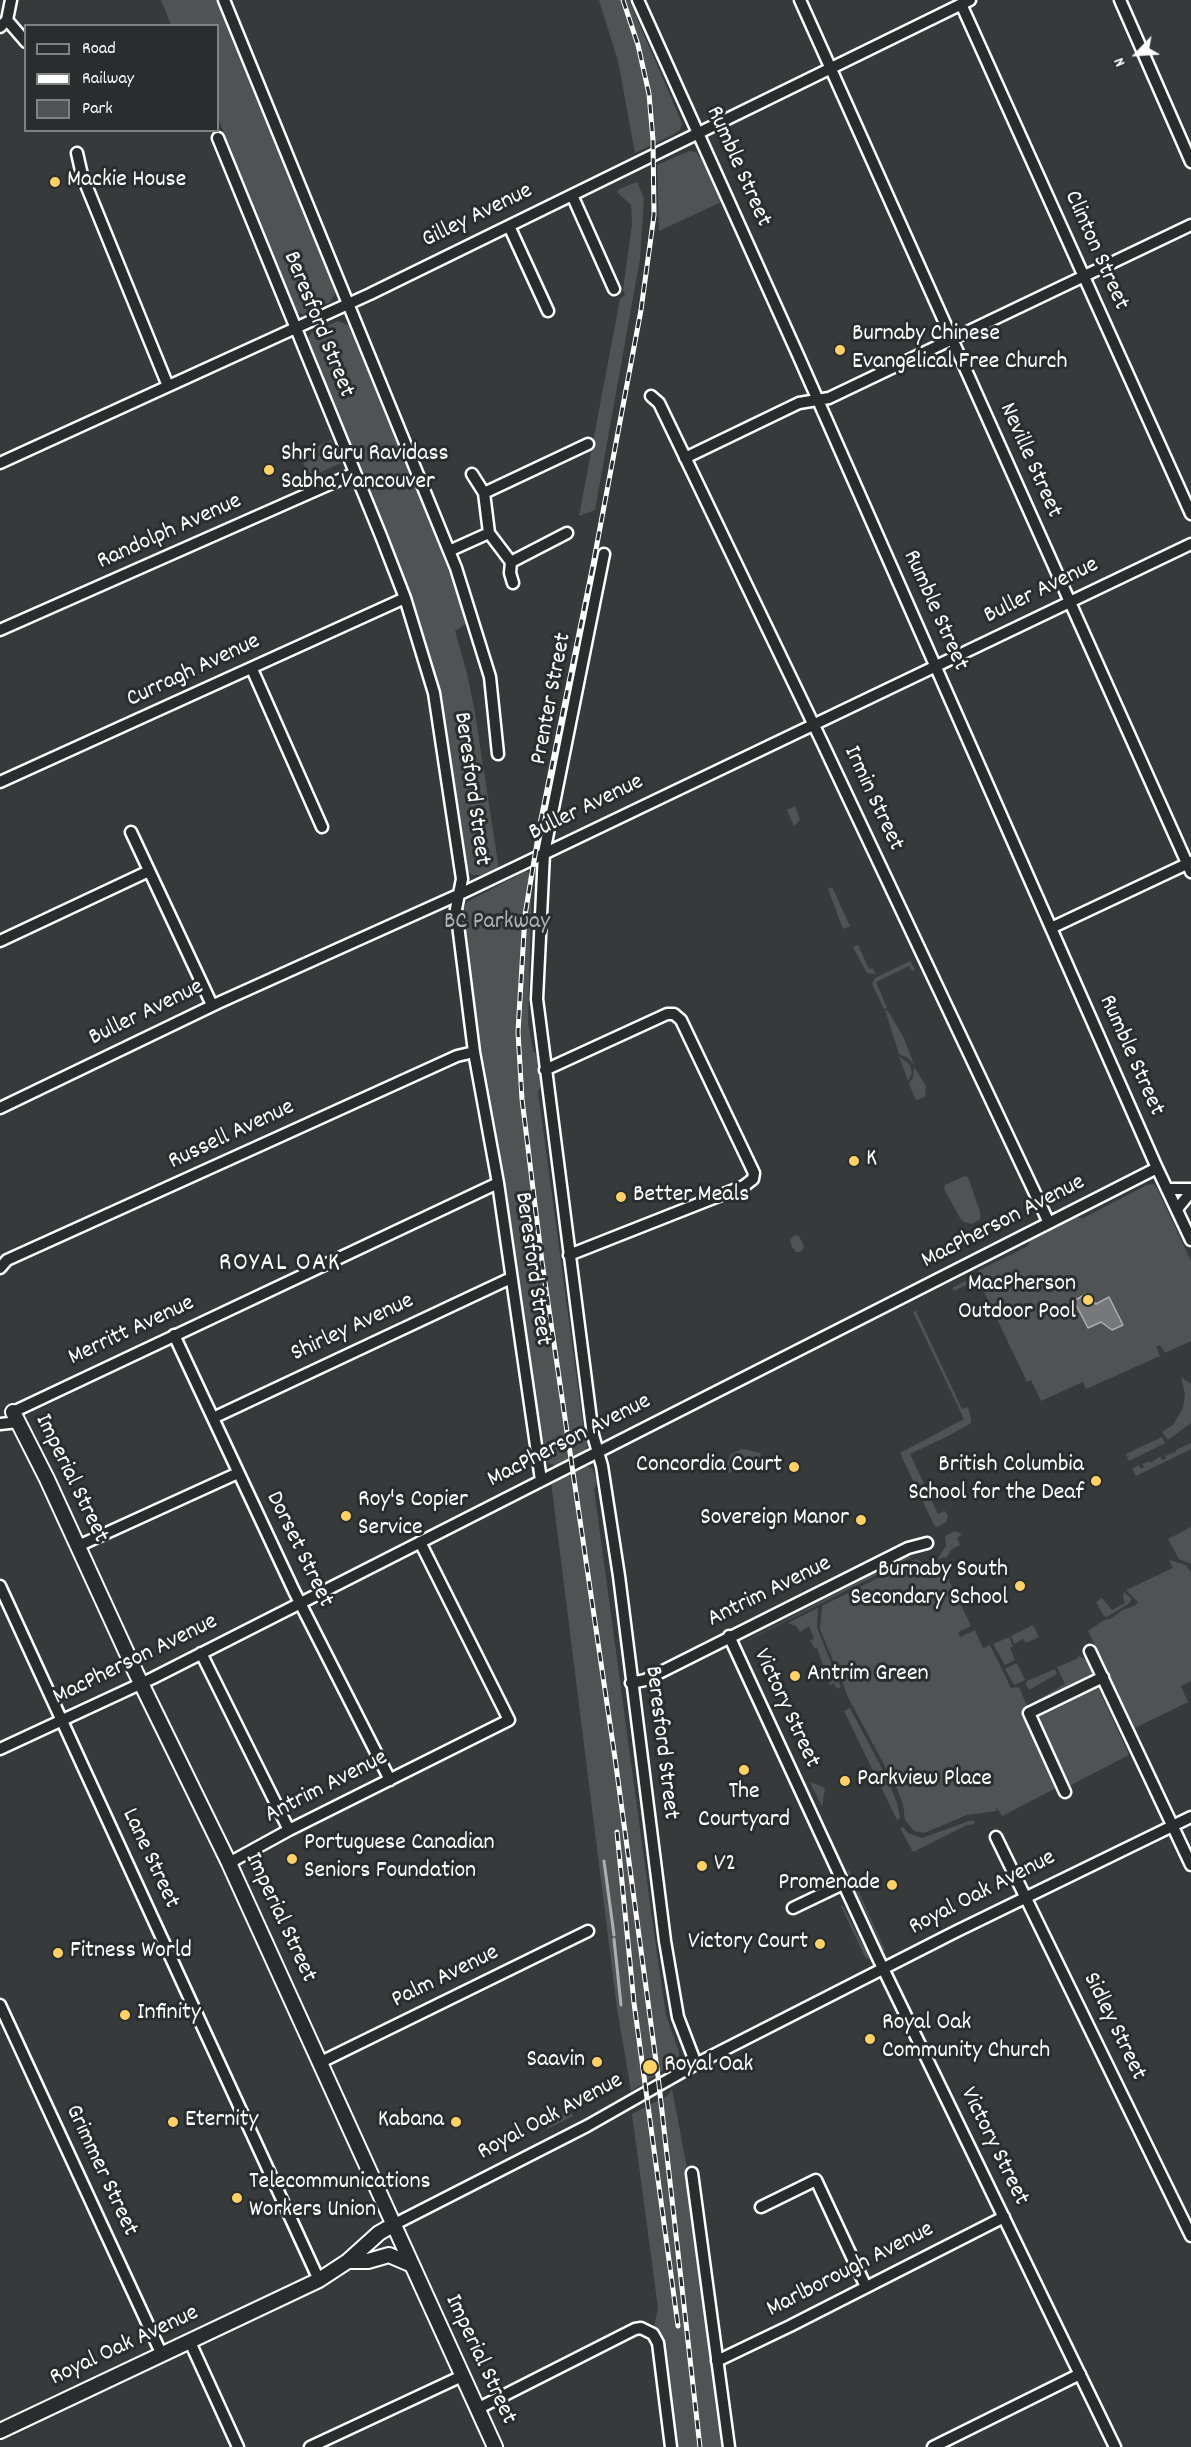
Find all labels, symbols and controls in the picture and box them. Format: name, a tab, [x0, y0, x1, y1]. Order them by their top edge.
legend	[24, 24, 219, 132]
north arrow	[1107, 24, 1167, 84]
text: Road	[82, 37, 116, 62]
text: N	[1108, 53, 1132, 70]
text: Railway	[82, 67, 134, 92]
text: Park	[82, 97, 113, 122]
street label: Rumble Street	[698, 102, 776, 232]
place label: Mackie House	[67, 168, 186, 196]
marker: Mackie House	[48, 175, 62, 189]
street label: Gilley Avenue	[418, 178, 538, 256]
street label: Clinton Street	[1056, 187, 1134, 315]
street label: Beresford Street	[275, 248, 359, 402]
place label: Burnaby Chinese Evangelical Free Church	[852, 322, 1067, 378]
marker: Burnaby Chinese Evangelical Free Church	[833, 343, 847, 357]
street label: Neville Street	[991, 399, 1067, 523]
place label: Shri Guru Ravidass Sabha Vancouver	[281, 442, 449, 498]
marker: Shri Guru Ravidass Sabha Vancouver	[262, 463, 276, 477]
street label: Randolph Avenue	[93, 488, 247, 578]
street label: Rumble Street	[895, 546, 973, 676]
street label: Buller Avenue	[980, 552, 1104, 632]
street label: Curragh Avenue	[123, 629, 265, 715]
street label: Prenter Street	[526, 631, 580, 767]
street label: Beresford Street	[445, 710, 495, 868]
street label: Irmin Street	[835, 742, 909, 856]
street label: Buller Avenue	[525, 769, 649, 849]
park label: BC Parkway	[444, 910, 550, 938]
street label: Buller Avenue	[85, 974, 209, 1054]
street label: Rumble Street	[1091, 991, 1169, 1121]
street label: Russell Avenue	[165, 1094, 299, 1178]
place label: K	[866, 1147, 877, 1175]
marker: K	[847, 1154, 861, 1168]
street label: MacPherson Avenue	[918, 1169, 1090, 1277]
place label: Better Meals	[633, 1183, 749, 1211]
street label: Beresford Street	[506, 1190, 556, 1348]
marker: Better Meals	[614, 1190, 628, 1204]
district label: ROYAL OAK	[219, 1249, 341, 1281]
place label: MacPherson Outdoor Pool	[958, 1272, 1076, 1328]
street label: Shirley Avenue	[287, 1288, 419, 1370]
street label: Merritt Avenue	[64, 1290, 200, 1374]
marker: MacPherson Outdoor Pool	[1081, 1293, 1095, 1307]
street label: MacPherson Avenue	[484, 1388, 656, 1496]
street label: Imperial Street	[26, 1410, 114, 1548]
place label: Concordia Court	[636, 1453, 782, 1481]
place label: British Columbia School for the Deaf	[908, 1453, 1084, 1509]
marker: Concordia Court	[787, 1460, 801, 1474]
marker: British Columbia School for the Deaf	[1089, 1474, 1103, 1488]
street label: Dorset Street	[258, 1487, 338, 1613]
place label: Roy's Copier Service	[358, 1488, 468, 1544]
place label: Sovereign Manor	[700, 1506, 849, 1534]
marker: Roy's Copier Service	[339, 1509, 353, 1523]
marker: Sovereign Manor	[854, 1513, 868, 1527]
street label: Antrim Avenue	[703, 1551, 837, 1635]
place label: Burnaby South Secondary School	[851, 1558, 1008, 1614]
marker: Burnaby South Secondary School	[1013, 1579, 1027, 1593]
street label: MacPherson Avenue	[49, 1609, 223, 1713]
street label: Victory Street	[745, 1645, 825, 1773]
place label: Antrim Green	[807, 1662, 929, 1690]
street label: Beresford Street	[636, 1665, 684, 1821]
marker: Antrim Green	[788, 1669, 802, 1683]
street label: Antrim Avenue	[261, 1745, 393, 1831]
marker: The Courtyard	[737, 1763, 751, 1777]
place label: Parkview Place	[857, 1767, 992, 1795]
marker: Parkview Place	[838, 1774, 852, 1788]
place label: The Courtyard	[698, 1780, 790, 1836]
street label: Lane Street	[113, 1805, 185, 1913]
place label: Portuguese Canadian Seniors Foundation	[304, 1831, 495, 1887]
street label: Royal Oak Avenue	[905, 1845, 1061, 1943]
street label: Imperial Street	[236, 1849, 322, 1987]
marker: Portuguese Canadian Seniors Foundation	[285, 1852, 299, 1866]
place label: V2	[714, 1852, 736, 1880]
marker: V2	[695, 1859, 709, 1873]
place label: Promenade	[778, 1871, 880, 1899]
marker: Promenade	[885, 1878, 899, 1892]
place label: Victory Court	[688, 1930, 808, 1958]
marker: Victory Court	[813, 1937, 827, 1951]
place label: Fitness World	[70, 1939, 192, 1967]
street label: Palm Avenue	[388, 1940, 504, 2016]
marker: Fitness World	[51, 1946, 65, 1960]
street label: Sidley Street	[1075, 1969, 1151, 2085]
place label: Infinity	[137, 2001, 201, 2029]
marker: Infinity	[118, 2008, 132, 2022]
place label: Royal Oak Community Church	[882, 2011, 1050, 2067]
marker: Royal Oak Community Church	[863, 2032, 877, 2046]
place label: Saavin	[526, 2048, 585, 2076]
place label: Royal Oak	[664, 2053, 753, 2081]
marker: Saavin	[590, 2055, 604, 2069]
marker: Royal Oak	[641, 2058, 659, 2076]
street label: Royal Oak Avenue	[473, 2068, 629, 2168]
street label: Victory Street	[952, 2083, 1034, 2211]
street label: Grimmer Street	[57, 2101, 143, 2241]
place label: Eternity	[185, 2108, 258, 2136]
place label: Kabana	[378, 2108, 444, 2136]
marker: Eternity	[166, 2115, 180, 2129]
marker: Kabana	[449, 2115, 463, 2129]
place label: Telecommunications Workers Union	[249, 2170, 431, 2226]
marker: Telecommunications Workers Union	[230, 2191, 244, 2205]
street label: Marlborough Avenue	[763, 2216, 939, 2326]
street label: Imperial Street	[436, 2291, 522, 2429]
street label: Royal Oak Avenue	[46, 2300, 204, 2394]

